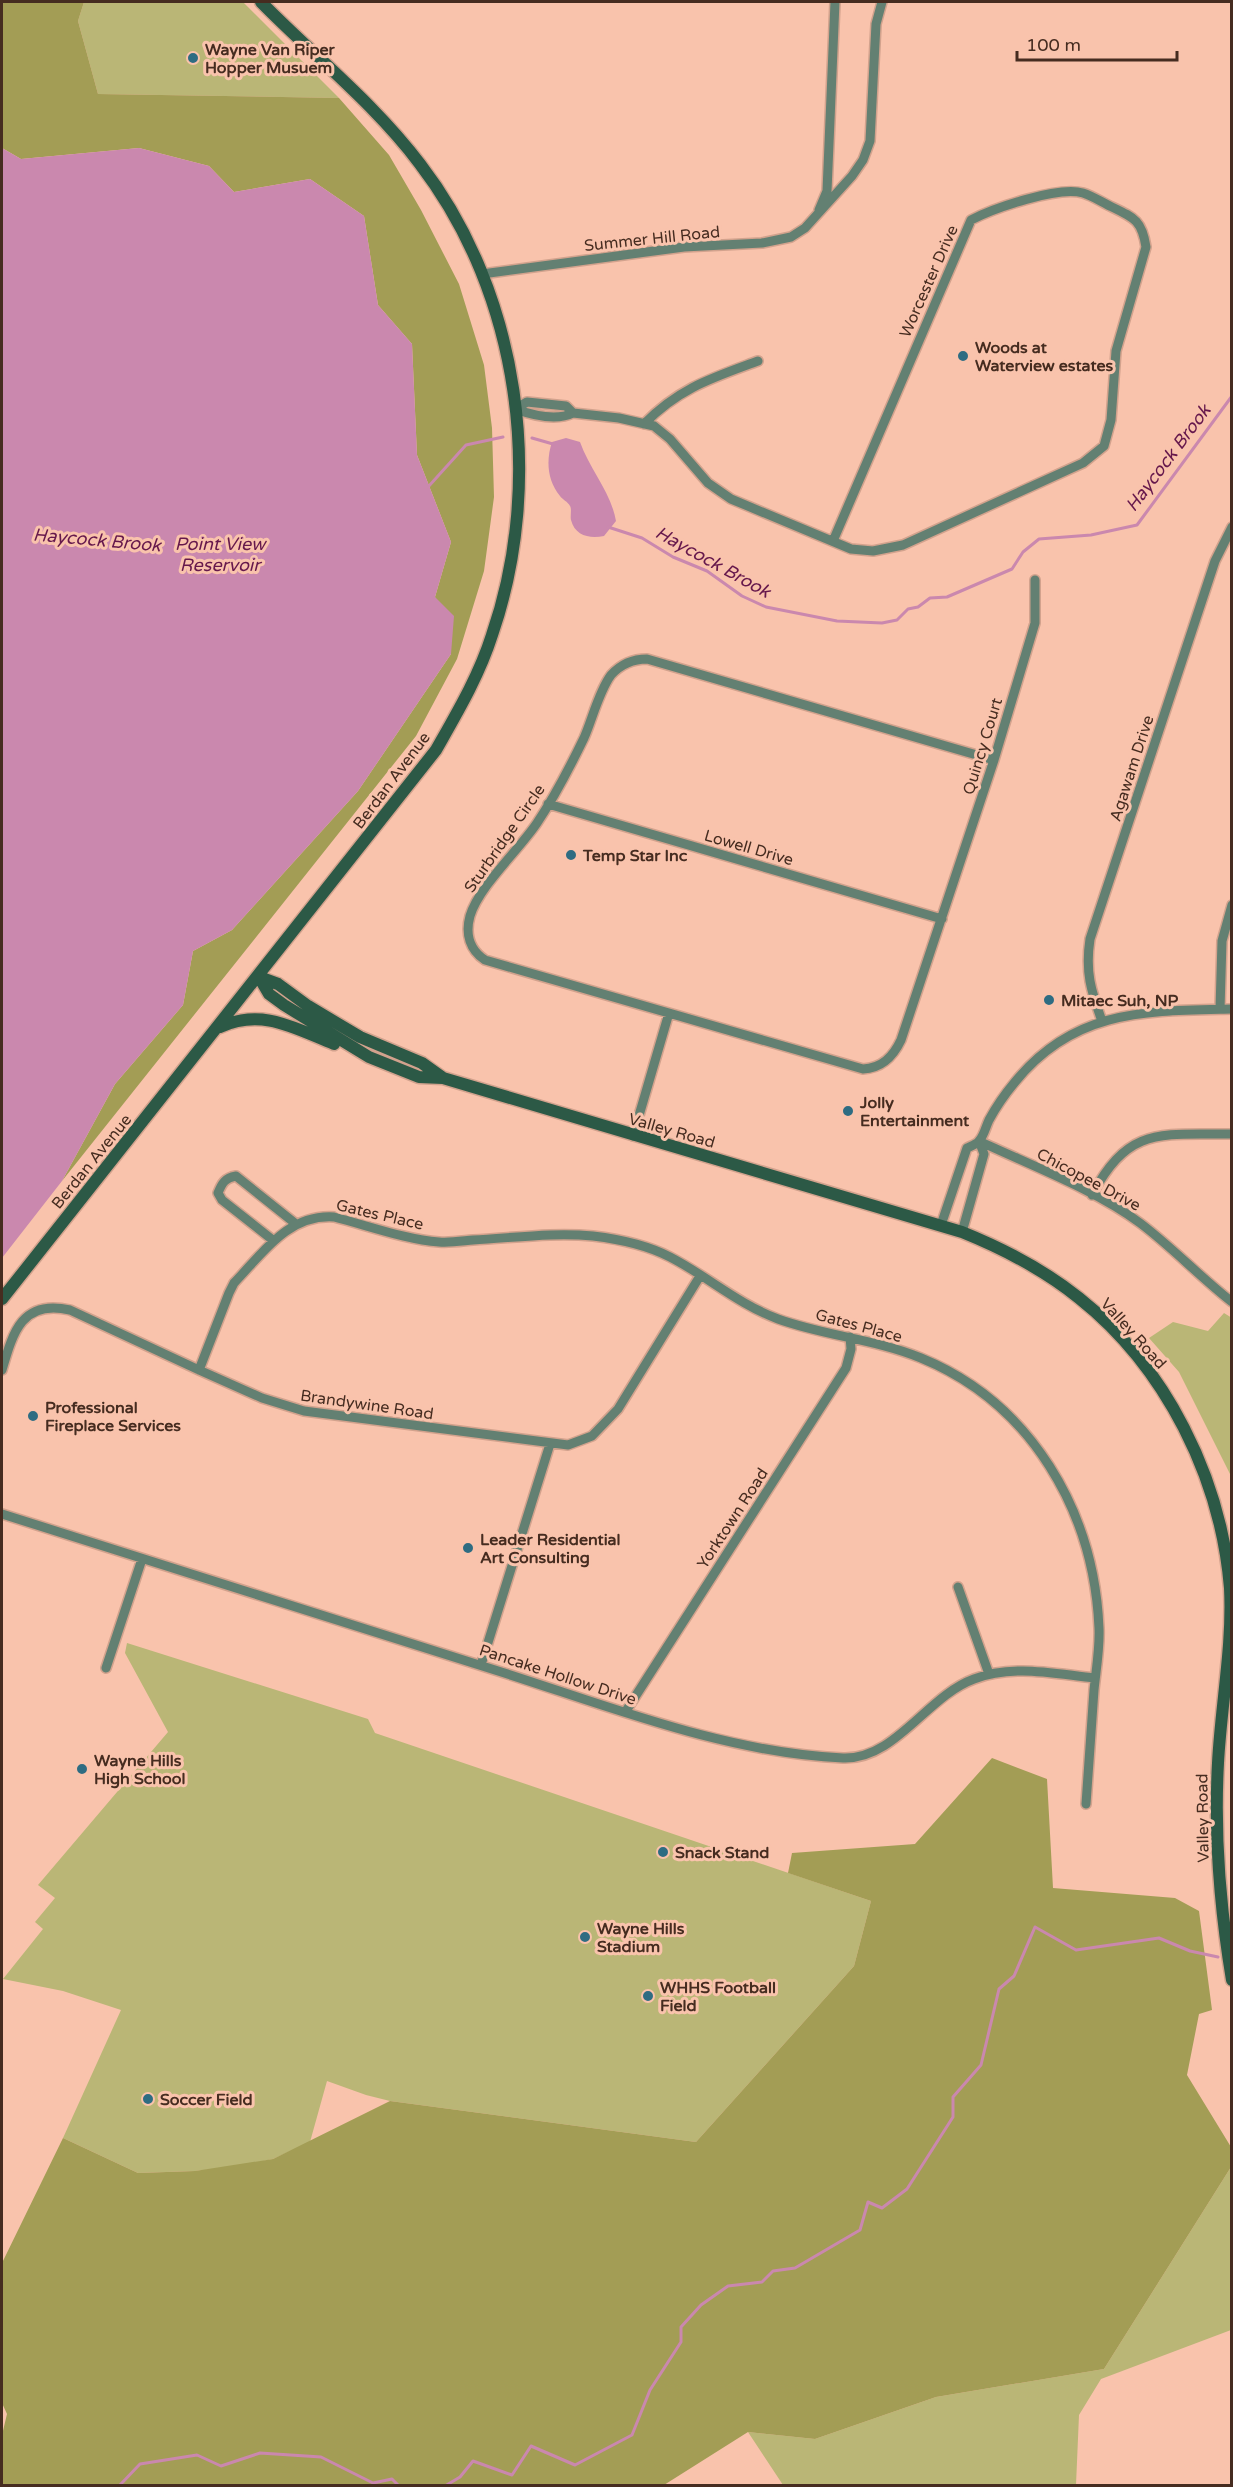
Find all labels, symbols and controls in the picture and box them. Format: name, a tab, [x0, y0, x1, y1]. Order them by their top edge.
scale bar	[1017, 24, 1178, 62]
text: 100 m	[1026, 34, 1081, 56]
place label: Wayne Van Riper Hopper Musuem	[205, 40, 336, 78]
marker: Wayne Van Riper Hopper Musuem	[186, 51, 200, 65]
street label: Summer Hill Road	[583, 222, 721, 256]
street label: Worcester Drive	[895, 222, 963, 341]
place label: Woods at Waterview estates	[975, 338, 1113, 376]
marker: Woods at Waterview estates	[956, 349, 970, 363]
water label: Haycock Brook	[1121, 399, 1216, 516]
water label: Haycock Brook	[652, 521, 775, 603]
water label: Haycock Brook	[32, 523, 163, 557]
water label: Point View Reservoir	[175, 533, 267, 576]
street label: Quincy Court	[959, 695, 1007, 797]
street label: Agawam Drive	[1105, 713, 1159, 824]
street label: Berdan Avenue	[349, 728, 435, 833]
street label: Sturbridge Circle	[460, 781, 550, 897]
street label: Lowell Drive	[702, 826, 796, 870]
place label: Temp Star Inc	[582, 846, 688, 866]
marker: Temp Star Inc	[564, 848, 578, 862]
place label: Mitaec Suh, NP	[1061, 991, 1178, 1011]
marker: Mitaec Suh, NP	[1042, 993, 1056, 1007]
place label: Jolly Entertainment	[859, 1093, 970, 1131]
marker: Jolly Entertainment	[841, 1104, 855, 1118]
street label: Valley Road	[626, 1109, 717, 1153]
street label: Berdan Avenue	[47, 1110, 136, 1213]
street label: Chicopee Drive	[1033, 1144, 1144, 1216]
street label: Gates Place	[334, 1195, 425, 1235]
street label: Valley Road	[1096, 1294, 1171, 1373]
street label: Gates Place	[813, 1305, 904, 1347]
street label: Brandywine Road	[299, 1386, 435, 1424]
place label: Professional Fireplace Services	[45, 1398, 181, 1436]
marker: Professional Fireplace Services	[26, 1409, 40, 1423]
street label: Yorktown Road	[693, 1464, 773, 1573]
place label: Leader Residential Art Consulting	[480, 1530, 621, 1568]
marker: Leader Residential Art Consulting	[461, 1541, 475, 1555]
street label: Pancake Hollow Drive	[477, 1640, 639, 1710]
place label: Wayne Hills High School	[94, 1751, 185, 1789]
marker: Wayne Hills High School	[75, 1762, 89, 1776]
street label: Valley Road	[1192, 1773, 1214, 1863]
place label: Snack Stand	[675, 1843, 769, 1863]
marker: Snack Stand	[656, 1845, 670, 1859]
place label: Wayne Hills Stadium	[597, 1919, 685, 1957]
marker: Wayne Hills Stadium	[578, 1930, 592, 1944]
place label: WHHS Football Field	[660, 1978, 776, 2016]
marker: WHHS Football Field	[641, 1989, 655, 2003]
place label: Soccer Field	[160, 2090, 253, 2110]
marker: Soccer Field	[141, 2092, 155, 2106]

